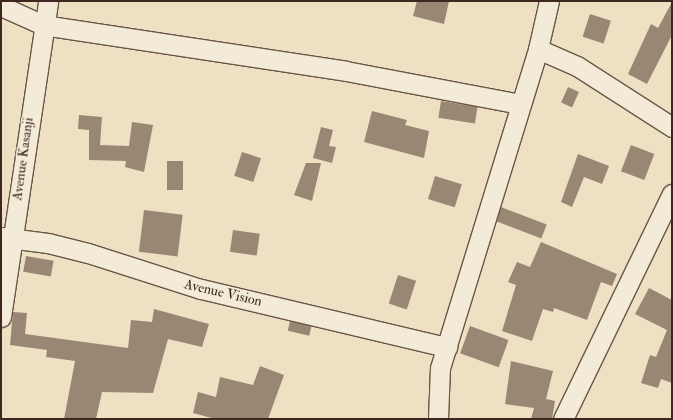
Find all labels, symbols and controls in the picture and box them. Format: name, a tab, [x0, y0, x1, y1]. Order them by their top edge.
street label: Avenue Kasanji	[9, 116, 37, 202]
street label: Avenue Vision	[182, 276, 264, 310]

